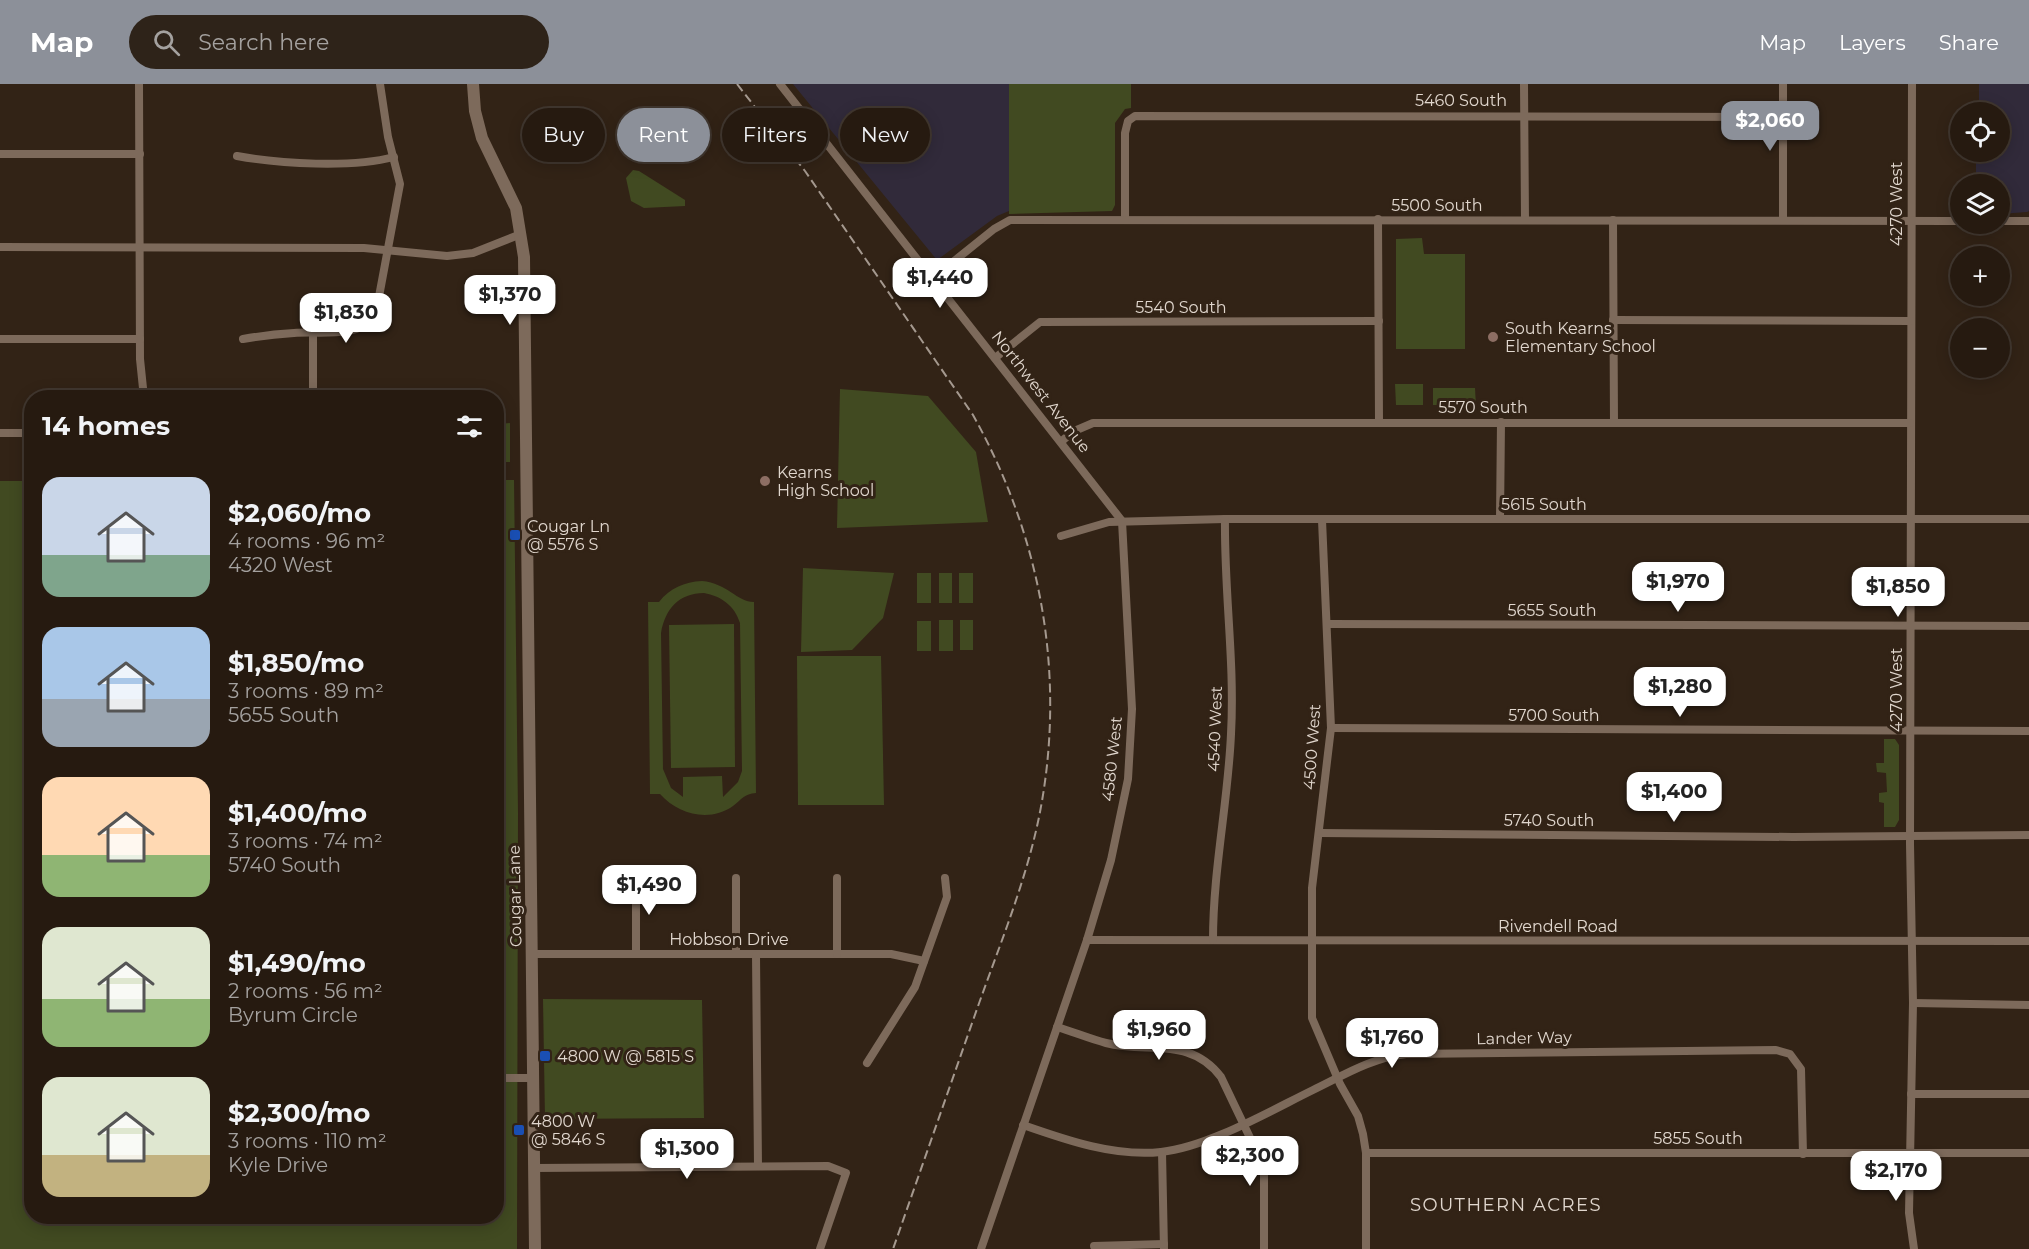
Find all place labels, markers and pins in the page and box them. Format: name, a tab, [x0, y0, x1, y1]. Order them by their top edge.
pin: $2,060	[1721, 101, 1819, 152]
pin: $1,440	[891, 258, 989, 309]
pin: $1,370	[461, 275, 559, 326]
pin: $1,830	[297, 293, 395, 344]
place label: South Kearns Elementary School	[1505, 319, 1656, 356]
marker: South Kearns Elementary School	[1486, 330, 1500, 344]
place label: Kearns High School	[777, 463, 874, 500]
marker: Kearns High School	[758, 474, 772, 488]
place label: Cougar Ln @ 5576 S	[527, 517, 610, 554]
marker: Cougar Ln @ 5576 S	[508, 528, 522, 542]
pin: $1,970	[1629, 562, 1727, 613]
pin: $1,850	[1849, 567, 1947, 618]
pin: $1,280	[1631, 667, 1729, 718]
pin: $1,400	[1625, 772, 1723, 823]
pin: $1,490	[600, 865, 698, 916]
pin: $1,960	[1110, 1010, 1208, 1061]
pin: $1,760	[1343, 1018, 1441, 1069]
place label: 4800 W @ 5815 S	[557, 1047, 694, 1066]
marker: 4800 W @ 5815 S	[538, 1049, 552, 1063]
place label: 4800 W @ 5846 S	[531, 1112, 605, 1149]
marker: 4800 W @ 5846 S	[512, 1123, 526, 1137]
pin: $1,300	[638, 1129, 736, 1180]
pin: $2,300	[1201, 1136, 1299, 1187]
pin: $2,170	[1847, 1151, 1945, 1202]

